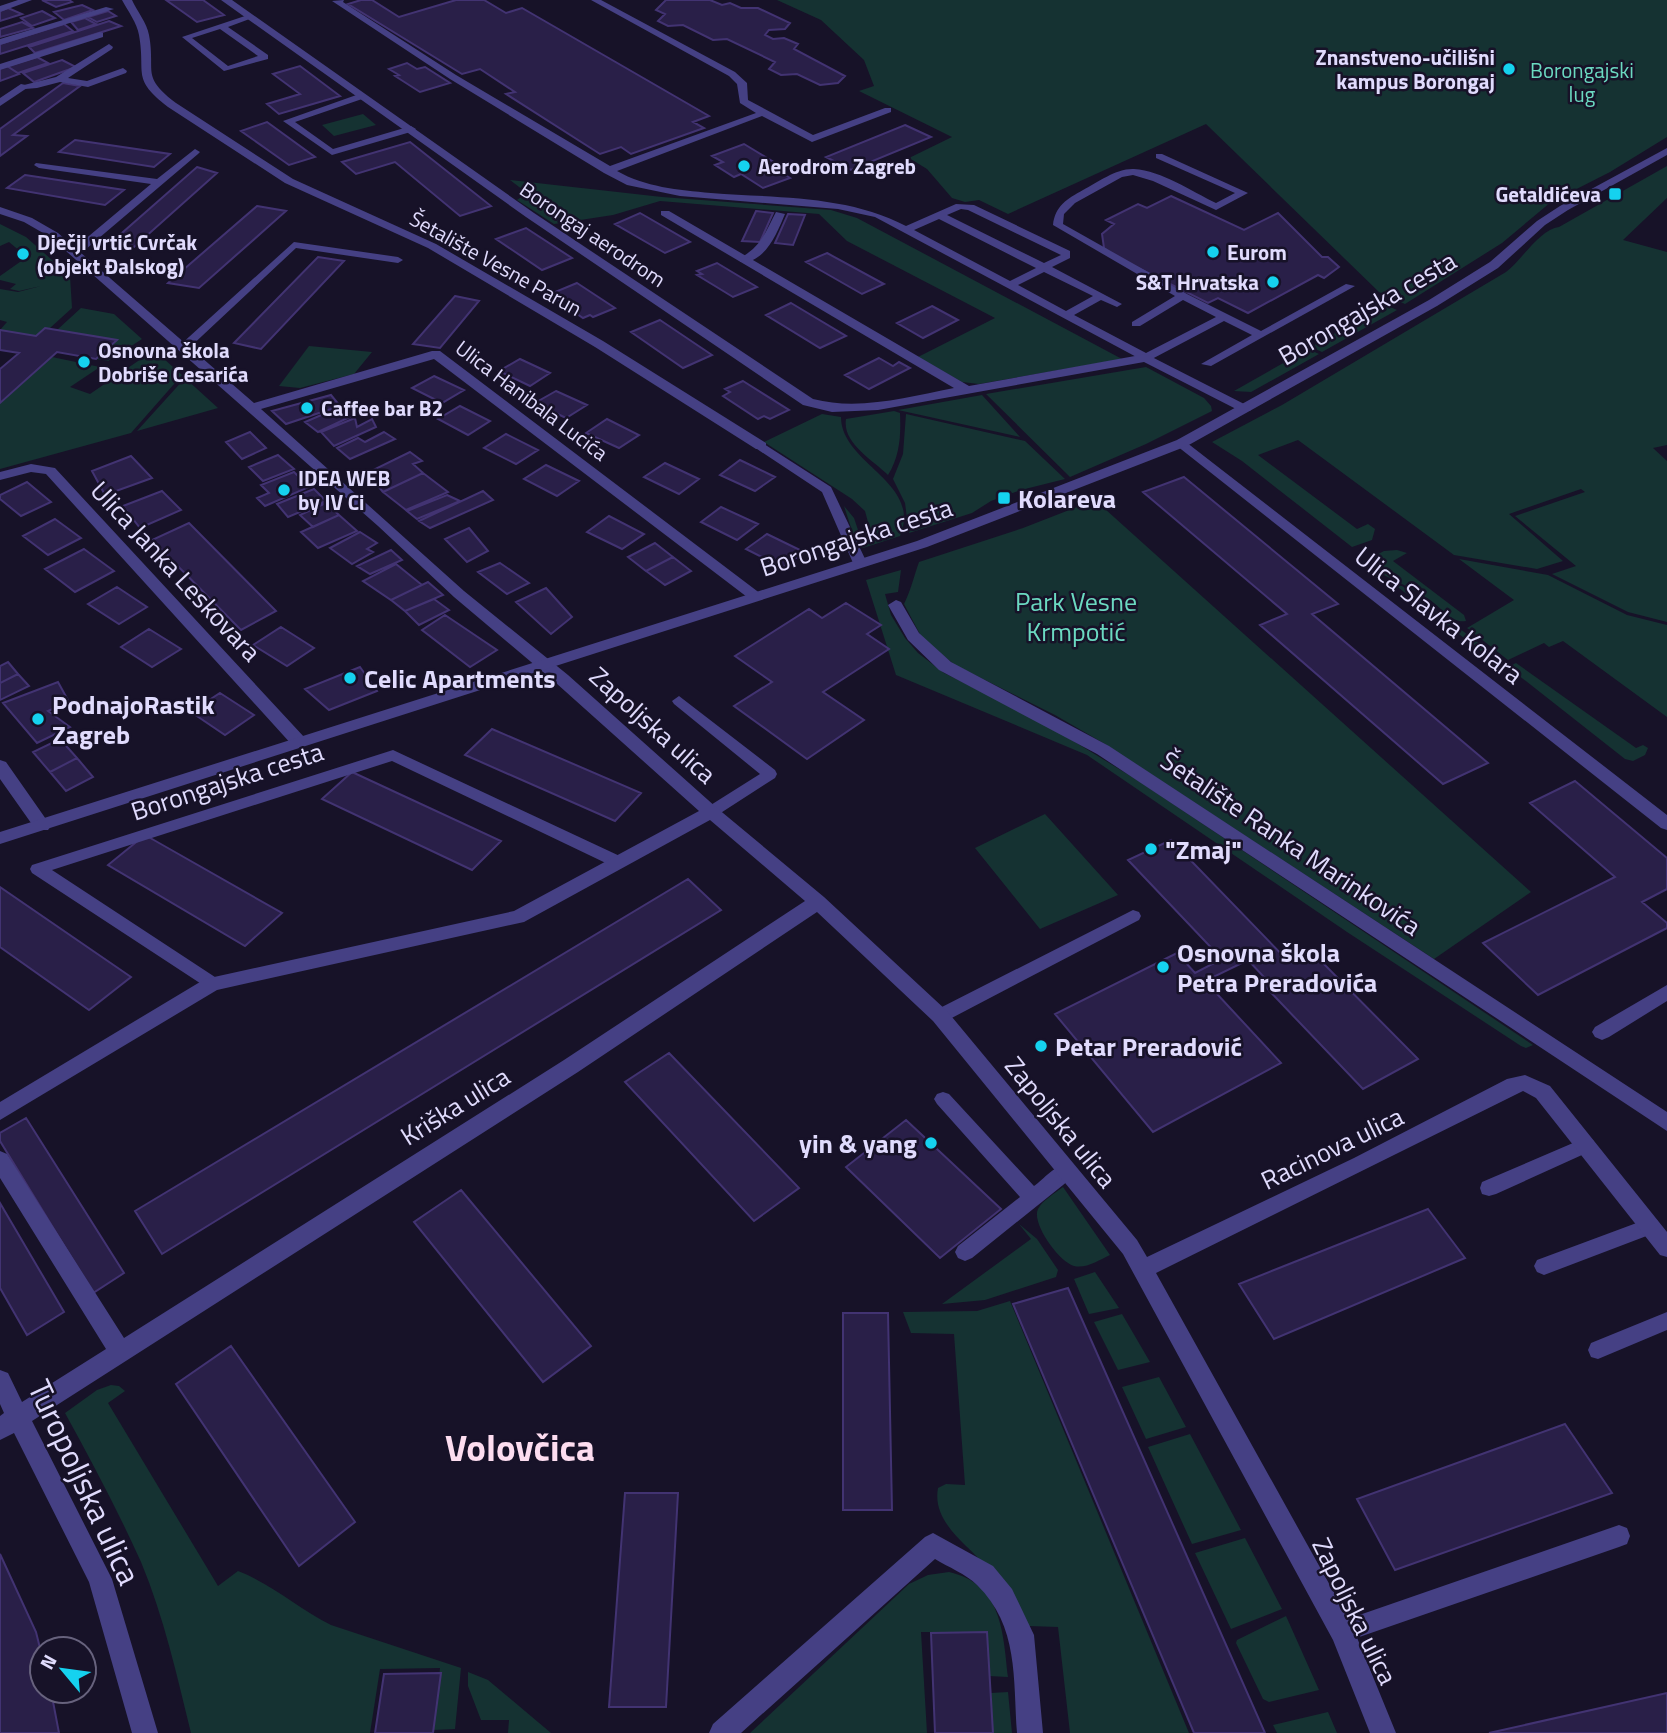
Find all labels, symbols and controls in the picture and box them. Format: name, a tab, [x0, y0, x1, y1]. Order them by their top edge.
place label: Znanstveno-učilišni kampus Borongaj	[1316, 41, 1495, 97]
park label: Borongajski lug	[1530, 54, 1634, 110]
marker: Znanstveno-učilišni kampus Borongaj	[1501, 61, 1517, 77]
place label: Aerodrom Zagreb	[758, 150, 916, 182]
marker: Aerodrom Zagreb	[736, 158, 752, 174]
street label: Borongaj aerodrom	[514, 173, 672, 295]
place label: Getaldićeva	[1496, 178, 1601, 210]
marker: Getaldićeva	[1607, 186, 1623, 202]
street label: Šetalište Vesne Parun	[404, 202, 588, 324]
place label: Dječji vrtić Cvrčak (objekt Đalskog)	[37, 226, 197, 282]
place label: Eurom	[1227, 236, 1287, 268]
street label: Borongajska cesta	[1271, 241, 1463, 375]
marker: Eurom	[1205, 244, 1221, 260]
marker: Dječji vrtić Cvrčak (objekt Đalskog)	[15, 246, 31, 262]
place label: S&T Hrvatska	[1136, 266, 1259, 298]
marker: S&T Hrvatska	[1265, 274, 1281, 290]
street label: Ulica Hanibala Lucića	[449, 332, 615, 468]
place label: Osnovna škola Dobriše Cesarića	[98, 334, 249, 390]
marker: Osnovna škola Dobriše Cesarića	[76, 354, 92, 370]
place label: Caffee bar B2	[321, 392, 443, 424]
marker: Caffee bar B2	[299, 400, 315, 416]
place label: IDEA WEB by IV Ci	[298, 462, 390, 518]
street label: Ulica Janka Leskovara	[82, 472, 270, 670]
place label: Kolareva	[1018, 479, 1116, 518]
marker: IDEA WEB by IV Ci	[276, 482, 292, 498]
street label: Borongajska cesta	[755, 488, 957, 586]
marker: Kolareva	[996, 490, 1012, 506]
street label: Ulica Slavka Kolara	[1346, 537, 1532, 693]
park label: Park Vesne Krmpotić	[1015, 582, 1137, 651]
street label: Zapoljska ulica	[581, 657, 725, 793]
place label: Celic Apartments	[364, 659, 556, 698]
marker: Celic Apartments	[342, 670, 358, 686]
place label: PodnajoRastik Zagreb	[52, 685, 215, 754]
marker: PodnajoRastik Zagreb	[30, 711, 46, 727]
street label: Borongajska cesta	[126, 732, 328, 830]
street label: Šetalište Ranka Marinkovića	[1153, 741, 1429, 945]
place label: "Zmaj"	[1165, 830, 1242, 869]
marker: "Zmaj"	[1143, 841, 1159, 857]
place label: Osnovna škola Petra Preradovića	[1177, 933, 1377, 1002]
marker: Osnovna škola Petra Preradovića	[1155, 959, 1171, 975]
place label: Petar Preradović	[1055, 1027, 1242, 1066]
marker: Petar Preradović	[1033, 1038, 1049, 1054]
street label: Zapoljska ulica	[996, 1048, 1126, 1196]
street label: Kriška ulica	[393, 1057, 517, 1155]
street label: Racinova ulica	[1254, 1097, 1410, 1199]
place label: yin & yang	[799, 1124, 917, 1163]
marker: yin & yang	[923, 1135, 939, 1151]
street label: Turopoljska ulica	[16, 1372, 154, 1592]
district label: Volovčica	[445, 1419, 595, 1475]
street label: Zapoljska ulica	[1303, 1531, 1407, 1691]
north arrow	[28, 1635, 98, 1705]
text: N	[32, 1649, 64, 1674]

